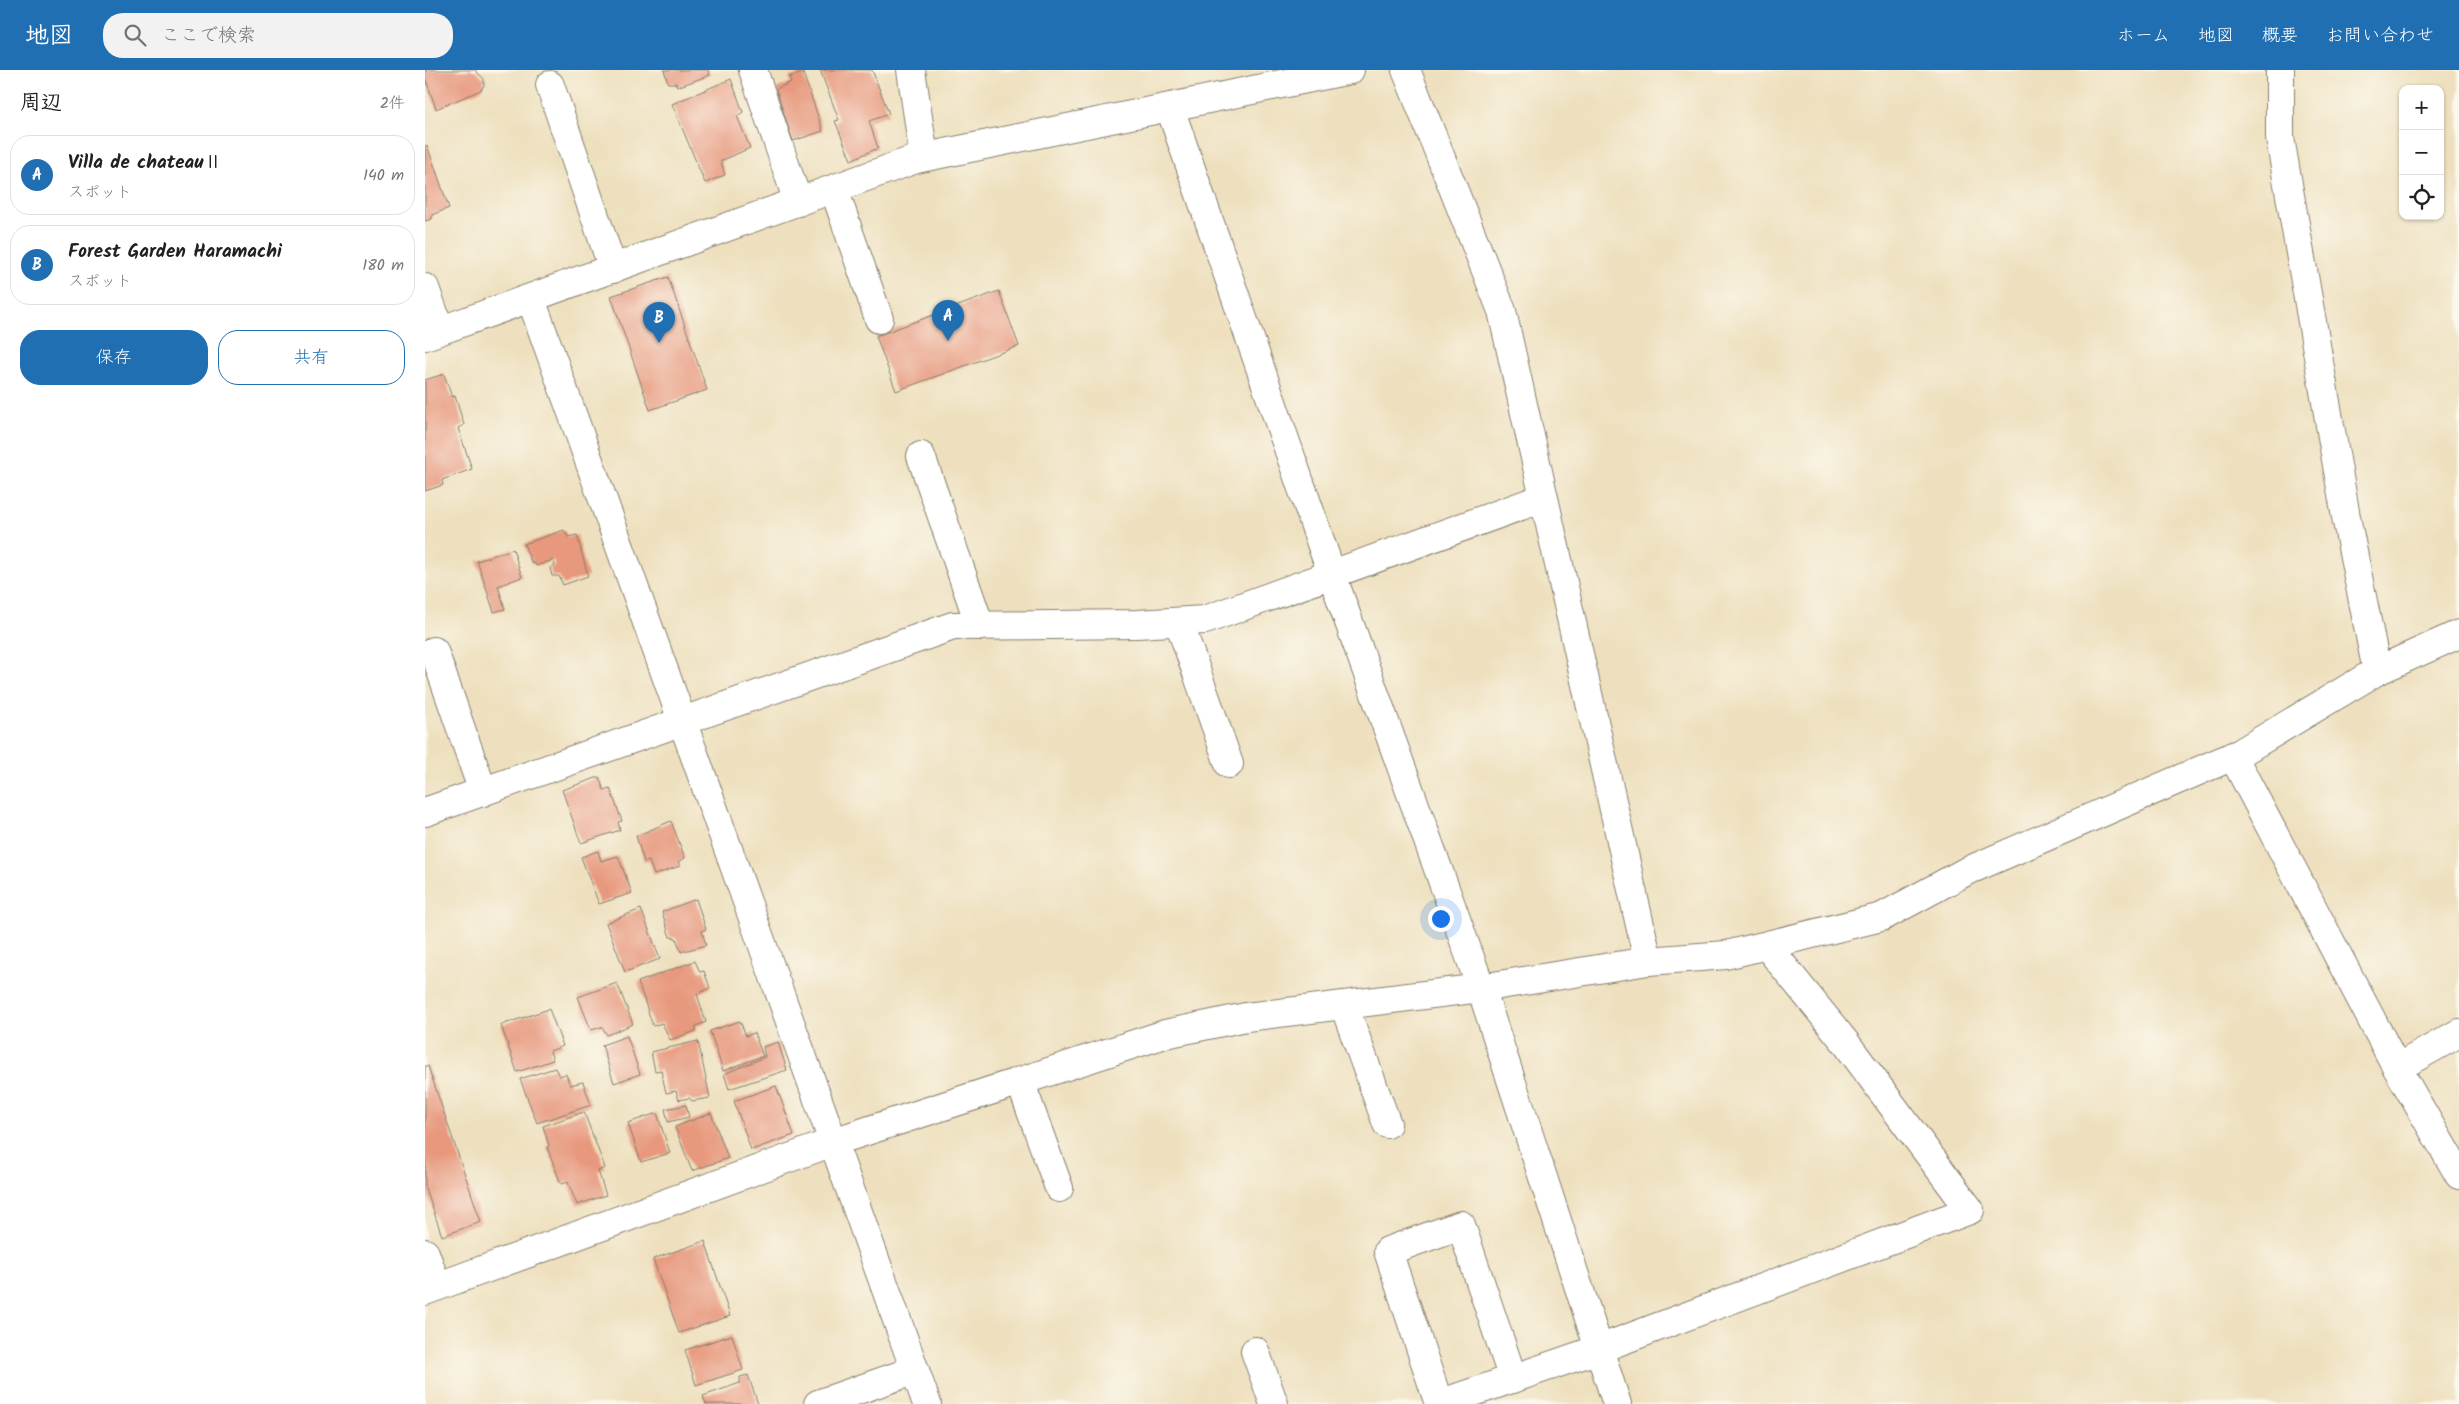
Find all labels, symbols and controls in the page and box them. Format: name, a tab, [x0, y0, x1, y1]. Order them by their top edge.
search box	[103, 13, 453, 58]
text: 地図	[25, 17, 73, 56]
icon: search	[121, 21, 149, 49]
text: ここで検索	[161, 21, 256, 51]
text: ホーム	[2117, 22, 2170, 51]
text: 地図	[2198, 22, 2234, 51]
text: 概要	[2262, 22, 2298, 51]
text: お問い合わせ	[2326, 22, 2434, 51]
map controls	[2399, 85, 2444, 220]
button: +	[2399, 85, 2444, 130]
text: 周辺	[20, 87, 62, 120]
text: 2件	[380, 91, 405, 116]
button: −	[2399, 130, 2444, 175]
text: Villa de chateauⅡ	[68, 148, 222, 178]
text: A	[32, 163, 42, 188]
text: 140 m	[363, 163, 404, 188]
button: locate	[2399, 175, 2444, 220]
text: スポット	[68, 180, 132, 205]
text: Forest Garden Haramachi	[68, 237, 282, 267]
text: B	[32, 253, 42, 278]
text: 180 m	[362, 253, 404, 278]
text: スポット	[68, 269, 132, 294]
pin: A	[932, 300, 964, 341]
pin: B	[643, 302, 675, 343]
button: 保存	[20, 330, 208, 385]
button: 共有	[218, 330, 405, 385]
your location	[1428, 906, 1454, 932]

